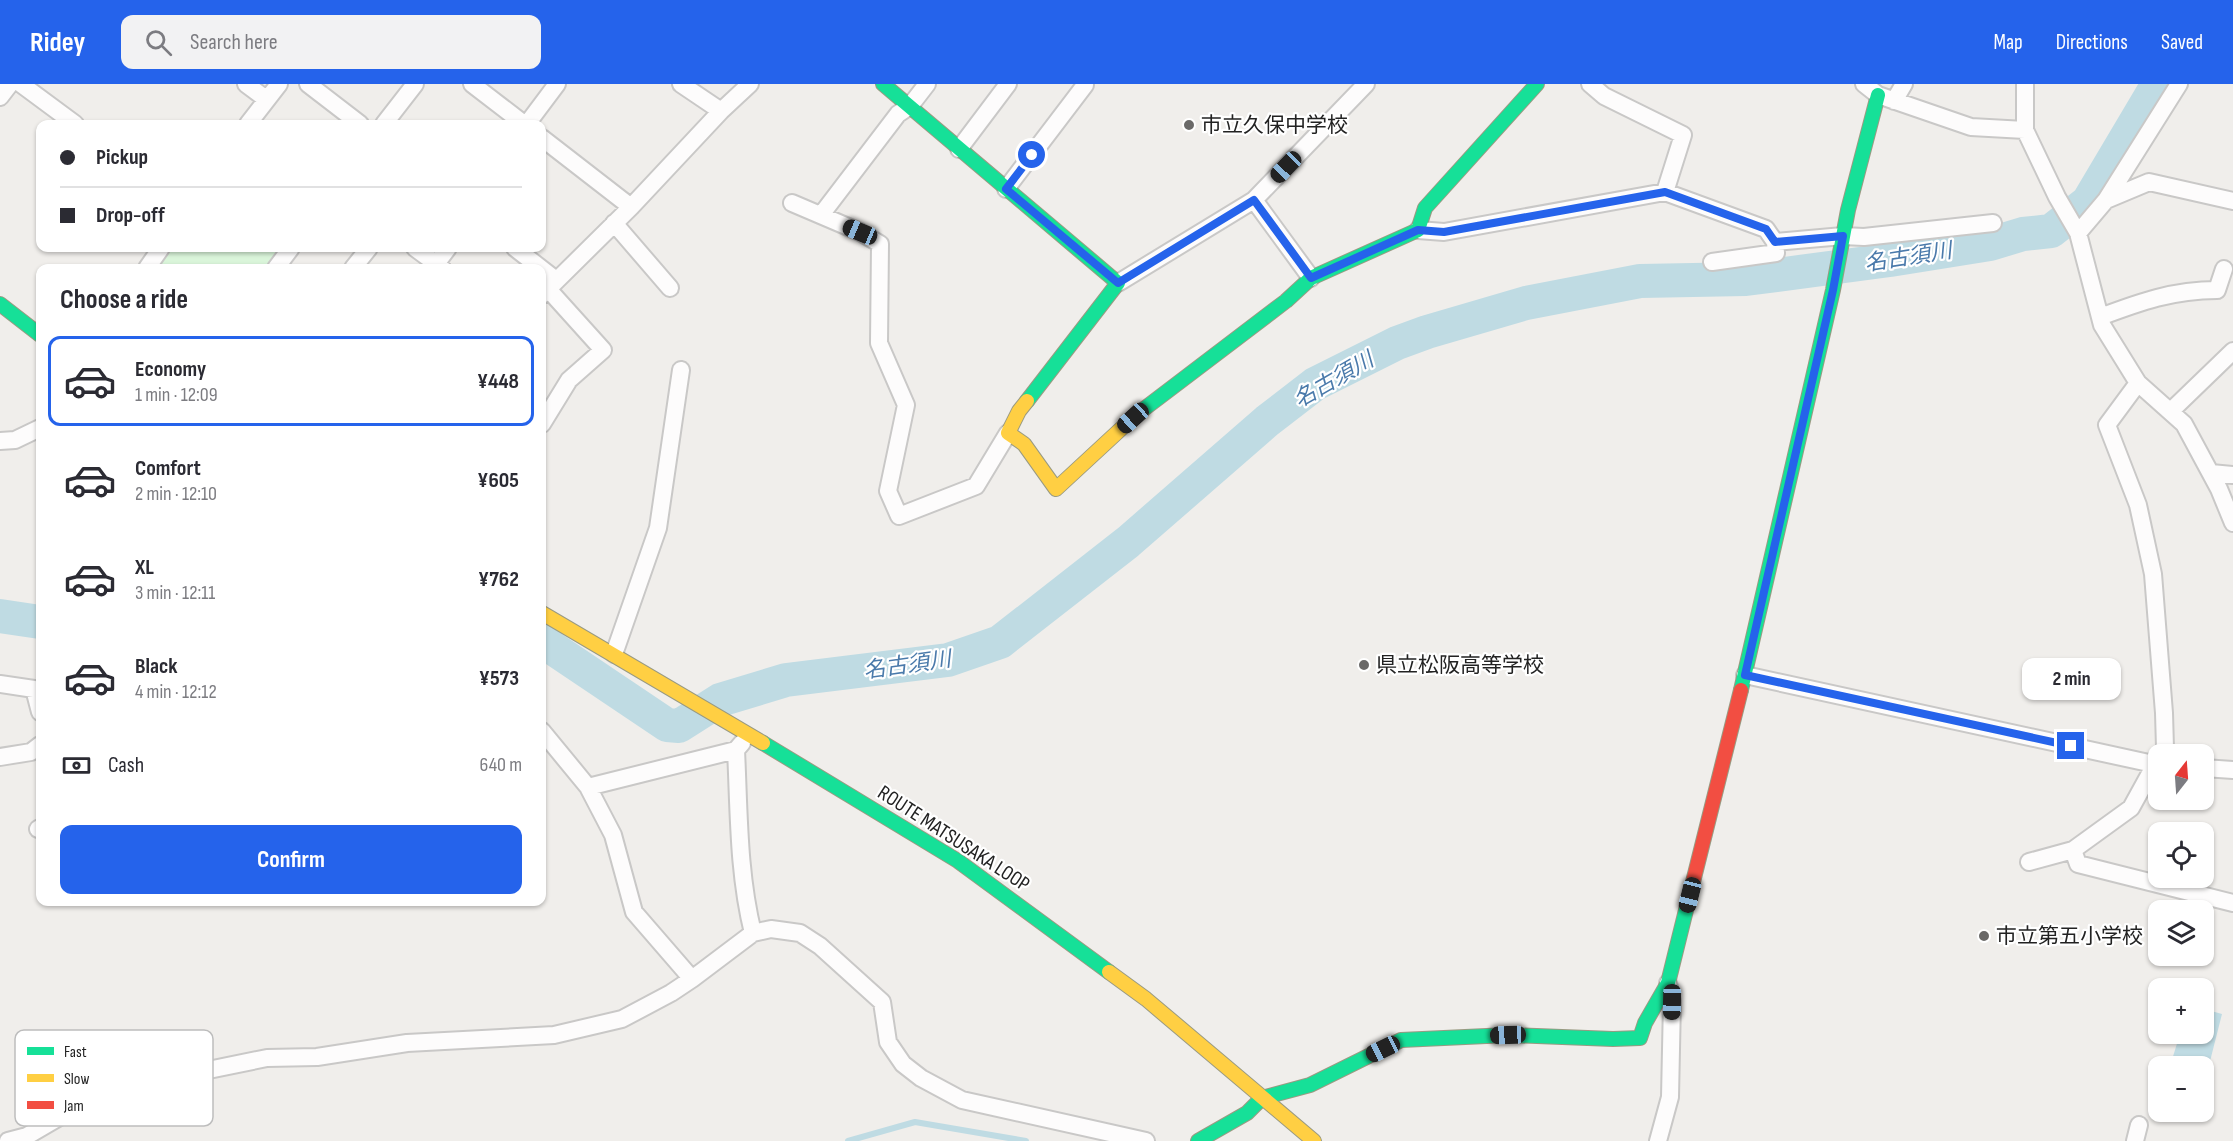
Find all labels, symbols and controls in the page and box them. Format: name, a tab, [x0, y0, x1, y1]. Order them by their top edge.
search box	[121, 15, 541, 69]
text: Ridey	[30, 26, 85, 59]
icon: search	[142, 26, 175, 59]
text: Search here	[190, 29, 278, 56]
text: Map	[1993, 30, 2023, 55]
text: Directions	[2056, 30, 2128, 55]
text: Saved	[2161, 30, 2203, 55]
place label: 市立久保中学校	[1201, 113, 1348, 138]
marker: 市立久保中学校	[1182, 118, 1196, 132]
route start	[1018, 141, 1045, 168]
text: Pickup	[96, 144, 148, 171]
car	[1267, 148, 1305, 186]
text: Drop-off	[96, 202, 165, 229]
car	[840, 217, 880, 247]
water label: 名古須川	[1863, 237, 1956, 278]
text: Choose a ride	[60, 284, 188, 316]
water label: 名古須川	[1289, 346, 1380, 414]
icon: car	[63, 354, 117, 408]
text: Economy	[135, 356, 206, 383]
text: ¥448	[477, 368, 519, 395]
text: 1 min · 12:09	[135, 383, 218, 407]
car	[1114, 399, 1152, 437]
icon: car	[63, 453, 117, 507]
text: Comfort	[135, 455, 201, 482]
text: ¥605	[477, 467, 519, 494]
text: 2 min · 12:10	[135, 482, 217, 506]
icon: car	[63, 552, 117, 606]
text: XL	[135, 554, 154, 581]
text: ¥762	[478, 566, 519, 593]
text: 3 min · 12:11	[135, 581, 215, 605]
water label: 名古須川	[862, 646, 955, 685]
icon: car	[63, 651, 117, 705]
text: Black	[135, 653, 177, 680]
place label: 県立松阪高等学校	[1376, 653, 1544, 678]
marker: 県立松阪高等学校	[1357, 658, 1371, 672]
callout: 2 min	[2022, 659, 2120, 701]
text: ¥573	[479, 665, 519, 692]
text: 2 min	[2052, 667, 2091, 691]
text: 4 min · 12:12	[135, 680, 217, 704]
route end	[2057, 732, 2084, 759]
north arrow	[2148, 744, 2214, 810]
map controls	[2148, 744, 2214, 1122]
icon: cash	[60, 749, 93, 782]
text: Cash	[108, 752, 144, 779]
text: 640 m	[480, 753, 522, 777]
street label: ROUTE MATSUSAKA LOOP	[873, 780, 1034, 897]
button: locate	[2148, 822, 2214, 888]
button: Confirm	[60, 825, 522, 894]
car	[1677, 875, 1703, 915]
button: layers	[2148, 900, 2214, 966]
place label: 市立第五小学校	[1996, 924, 2143, 949]
marker: 市立第五小学校	[1977, 929, 1991, 943]
button: +	[2148, 978, 2214, 1044]
car	[1663, 984, 1681, 1020]
car	[1490, 1025, 1526, 1045]
legend	[15, 1030, 213, 1126]
car	[1363, 1033, 1403, 1065]
text: Fast	[64, 1043, 87, 1062]
button: −	[2148, 1056, 2214, 1122]
text: Slow	[64, 1070, 89, 1089]
text: Jam	[63, 1097, 84, 1116]

